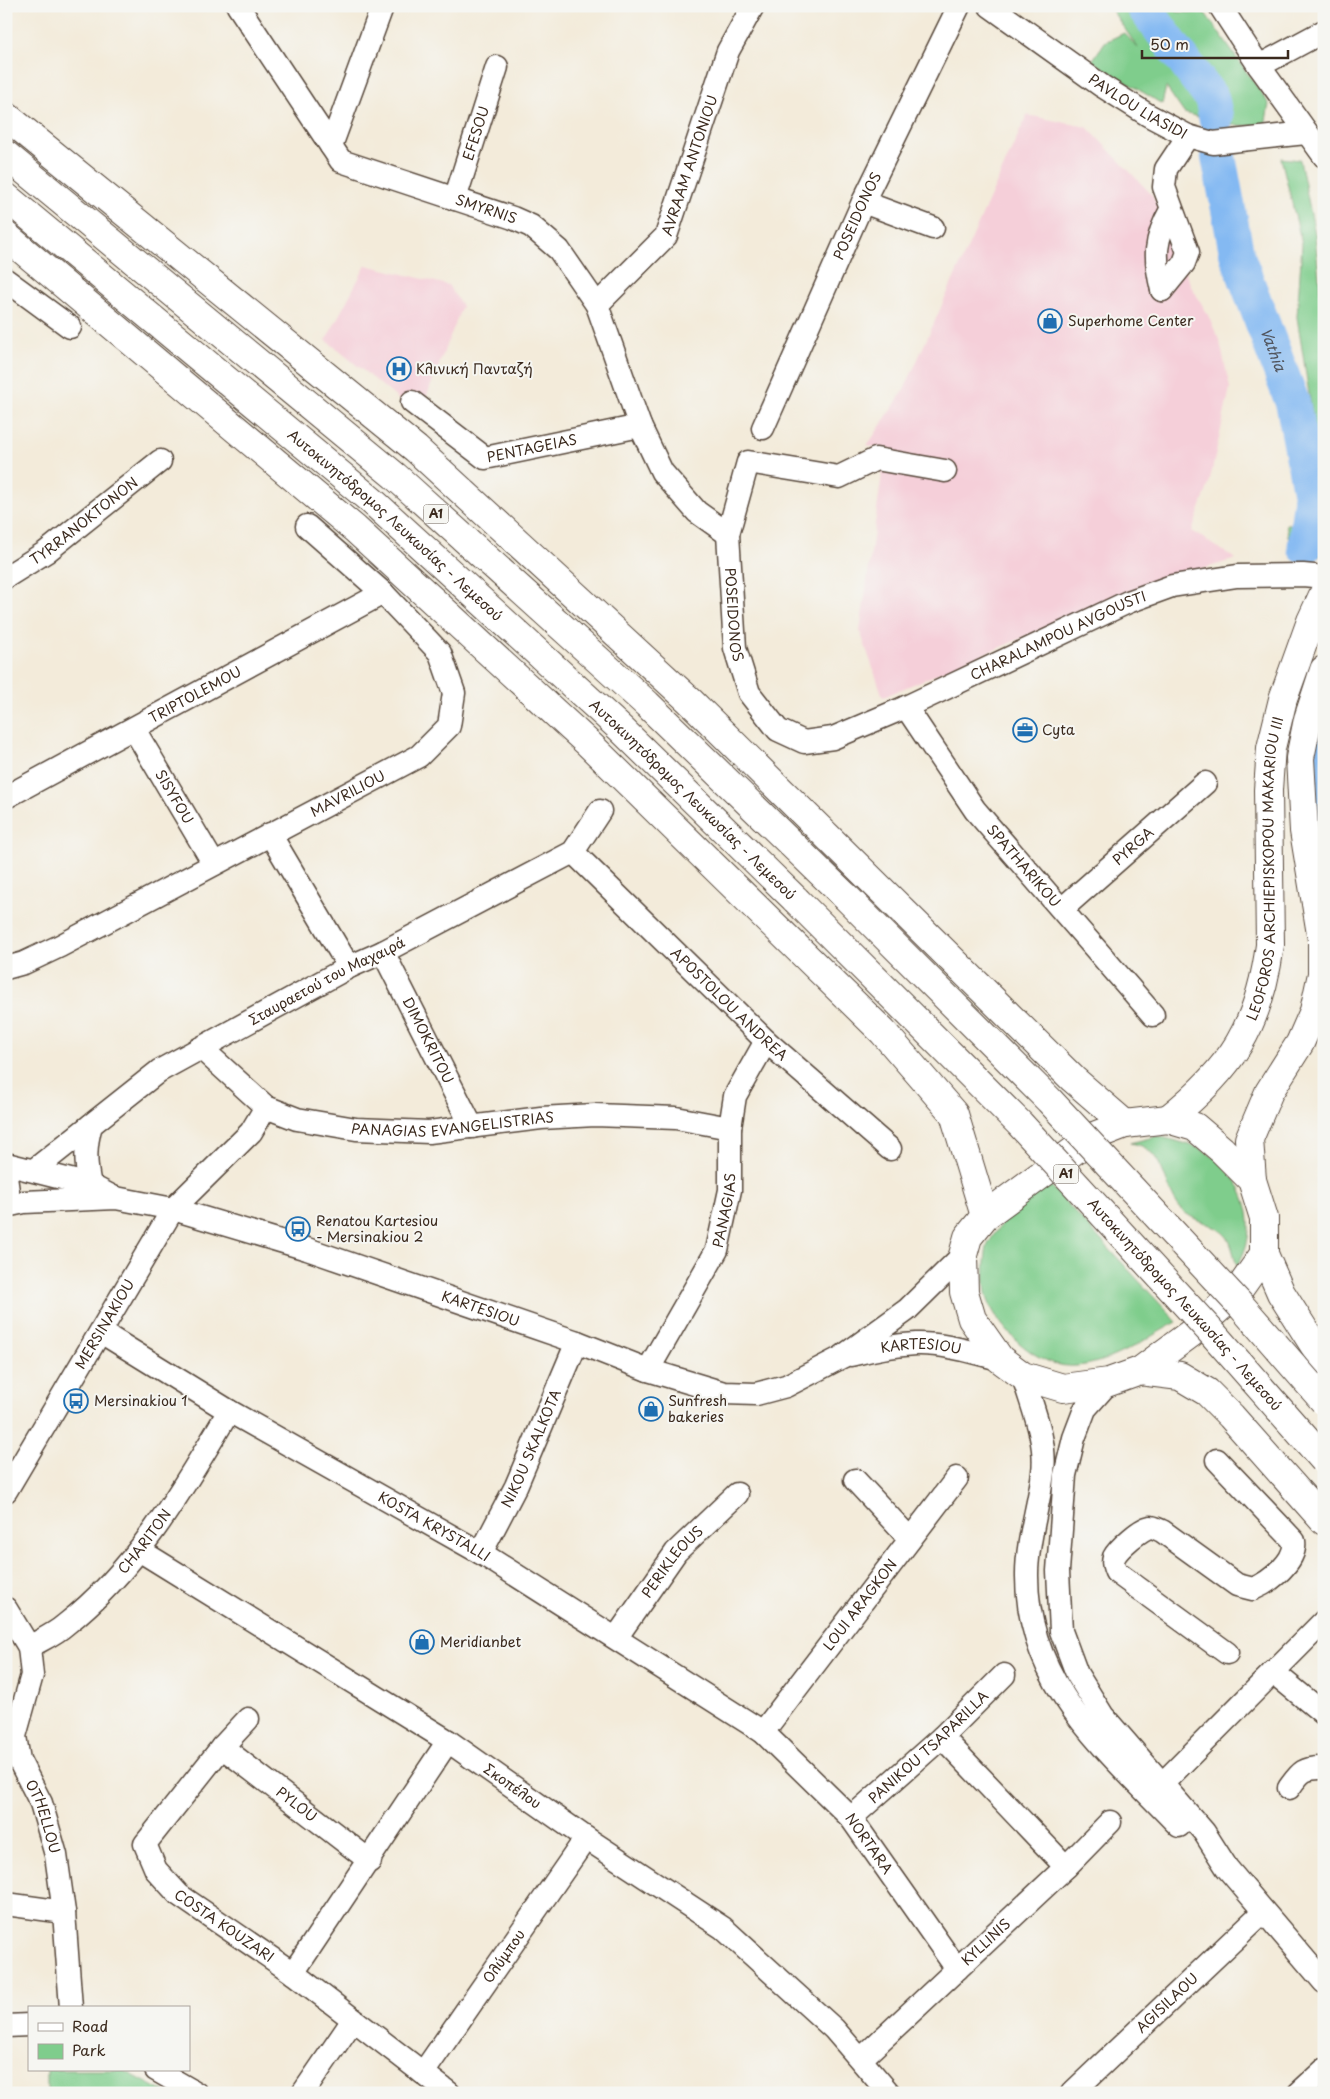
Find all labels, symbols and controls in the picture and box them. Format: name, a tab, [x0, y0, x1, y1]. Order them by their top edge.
scale bar	[1142, 28, 1289, 60]
text: 50 m	[1150, 32, 1189, 55]
street label: PAVLOU LIASIDI	[1084, 68, 1191, 144]
street label: AVRAAM ANTONIOU	[656, 92, 723, 238]
street label: EFESOU	[457, 103, 494, 163]
street label: POSEIDONOS	[828, 168, 886, 263]
street label: SMYRNIS	[453, 189, 520, 229]
shop icon: Superhome Center	[1037, 308, 1063, 334]
place label: Superhome Center	[1068, 310, 1194, 331]
water label: Vathia	[1255, 324, 1293, 375]
hospital icon: Κλινική Πανταζή	[386, 356, 412, 382]
place label: Κλινική Πανταζή	[416, 358, 533, 379]
street label: Αυτοκινητόδρομος Λευκωσίας - Λεμεσού	[283, 424, 507, 626]
street label: PENTAGEIAS	[485, 428, 579, 467]
street label: TYRRANOKTONON	[26, 472, 142, 570]
road number: A1	[424, 504, 448, 524]
street label: POSEIDONOS	[720, 567, 750, 664]
street label: CHARALAMPOU AVGOUSTI	[967, 585, 1149, 685]
street label: TRIPTOLEMOU	[145, 661, 245, 728]
street label: Αυτοκινητόδρομος Λευκωσίας - Λεμεσού	[585, 694, 801, 904]
street label: LEOFOROS ARCHIEPISKOPOU MAKARIOU III	[1241, 714, 1288, 1024]
office icon: Cyta	[1012, 717, 1038, 743]
place label: Cyta	[1042, 719, 1075, 740]
street label: MAVRILIOU	[306, 765, 389, 822]
street label: SISYFOU	[150, 766, 199, 828]
street label: SPATHARIKOU	[982, 820, 1066, 912]
street label: PYRGA	[1108, 822, 1158, 870]
street label: Σταυραετού του Μαχαιρά	[245, 931, 409, 1030]
street label: APOSTOLOU ANDREA	[666, 942, 792, 1065]
street label: DIMOKRITOU	[397, 993, 459, 1087]
street label: PANAGIAS EVANGELISTRIAS	[350, 1106, 555, 1142]
road number: A1	[1054, 1164, 1078, 1184]
street label: PANAGIAS	[707, 1173, 740, 1249]
street label: Αυτοκινητόδρομος Λευκωσίας - Λεμεσού	[1083, 1193, 1287, 1415]
place label: Renatou Kartesiou - Mersinakiou 2	[316, 1210, 438, 1247]
bus stop icon: Renatou Kartesiou - Mersinakiou 2	[285, 1216, 311, 1242]
street label: MERSINAKIOU	[70, 1275, 139, 1373]
street label: KARTESIOU	[439, 1285, 523, 1331]
street label: KARTESIOU	[879, 1333, 963, 1359]
street label: NIKOU SKALKOTA	[496, 1386, 566, 1511]
bus stop icon: Mersinakiou 1	[63, 1388, 89, 1414]
place label: Mersinakiou 1	[94, 1390, 188, 1411]
place label: Sunfresh bakeries	[668, 1390, 727, 1427]
shop icon: Sunfresh bakeries	[638, 1396, 664, 1422]
street label: KOSTA KRYSTALLI	[374, 1486, 495, 1566]
street label: CHARITON	[112, 1504, 176, 1578]
street label: PERIKLEOUS	[636, 1521, 708, 1602]
street label: LOUI ARAGKON	[818, 1554, 902, 1655]
shop icon: Meridianbet	[409, 1629, 435, 1655]
place label: Meridianbet	[440, 1631, 522, 1652]
street label: PANIKOU TSAPARILLA	[863, 1685, 993, 1808]
street label: Σκοπέλου	[480, 1758, 546, 1813]
street label: OTHELLOU	[21, 1776, 66, 1856]
street label: PYLOU	[272, 1781, 322, 1827]
street label: NORTARA	[841, 1808, 898, 1878]
street label: COSTA KOUZARI	[170, 1884, 279, 1967]
street label: KYLLINIS	[956, 1913, 1015, 1970]
street label: Ολύμπου	[477, 1925, 530, 1987]
street label: AGISILAOU	[1131, 1968, 1203, 2037]
legend	[28, 2006, 190, 2072]
text: Road	[72, 2014, 108, 2037]
text: Park	[72, 2038, 106, 2061]

